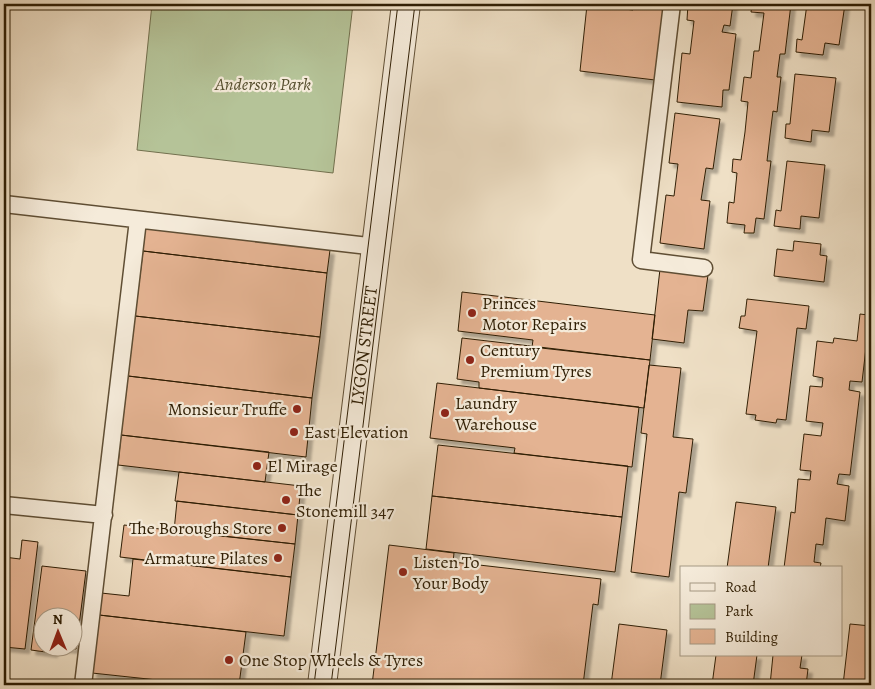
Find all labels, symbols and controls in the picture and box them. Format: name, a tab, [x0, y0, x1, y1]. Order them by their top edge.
park label: Anderson Park	[214, 72, 311, 96]
street label: LYGON STREET	[345, 284, 383, 407]
place label: Princes Motor Repairs	[482, 291, 587, 336]
marker: Princes Motor Repairs	[466, 307, 478, 319]
place label: Century Premium Tyres	[480, 338, 592, 383]
marker: Century Premium Tyres	[464, 354, 476, 366]
place label: Laundry Warehouse	[454, 391, 537, 436]
place label: Monsieur Truffe	[168, 397, 287, 421]
marker: Monsieur Truffe	[291, 403, 303, 415]
marker: Laundry Warehouse	[439, 407, 451, 419]
place label: East Elevation	[304, 420, 409, 444]
marker: East Elevation	[288, 426, 300, 438]
place label: El Mirage	[267, 454, 338, 478]
marker: El Mirage	[251, 460, 263, 472]
place label: The Stonemill 347	[296, 478, 394, 523]
marker: The Stonemill 347	[280, 494, 292, 506]
place label: The Boroughs Store	[129, 516, 272, 540]
marker: The Boroughs Store	[276, 522, 288, 534]
place label: Armature Pilates	[144, 546, 268, 570]
place label: Listen To Your Body	[412, 550, 489, 595]
marker: Armature Pilates	[272, 552, 284, 564]
marker: Listen To Your Body	[397, 566, 409, 578]
legend	[680, 566, 842, 656]
text: Road	[725, 577, 757, 597]
text: Park	[725, 601, 754, 621]
north arrow	[32, 606, 82, 656]
text: N	[53, 610, 63, 629]
text: Building	[725, 627, 778, 647]
place label: One Stop Wheels & Tyres	[239, 648, 423, 672]
marker: One Stop Wheels & Tyres	[223, 654, 235, 666]

